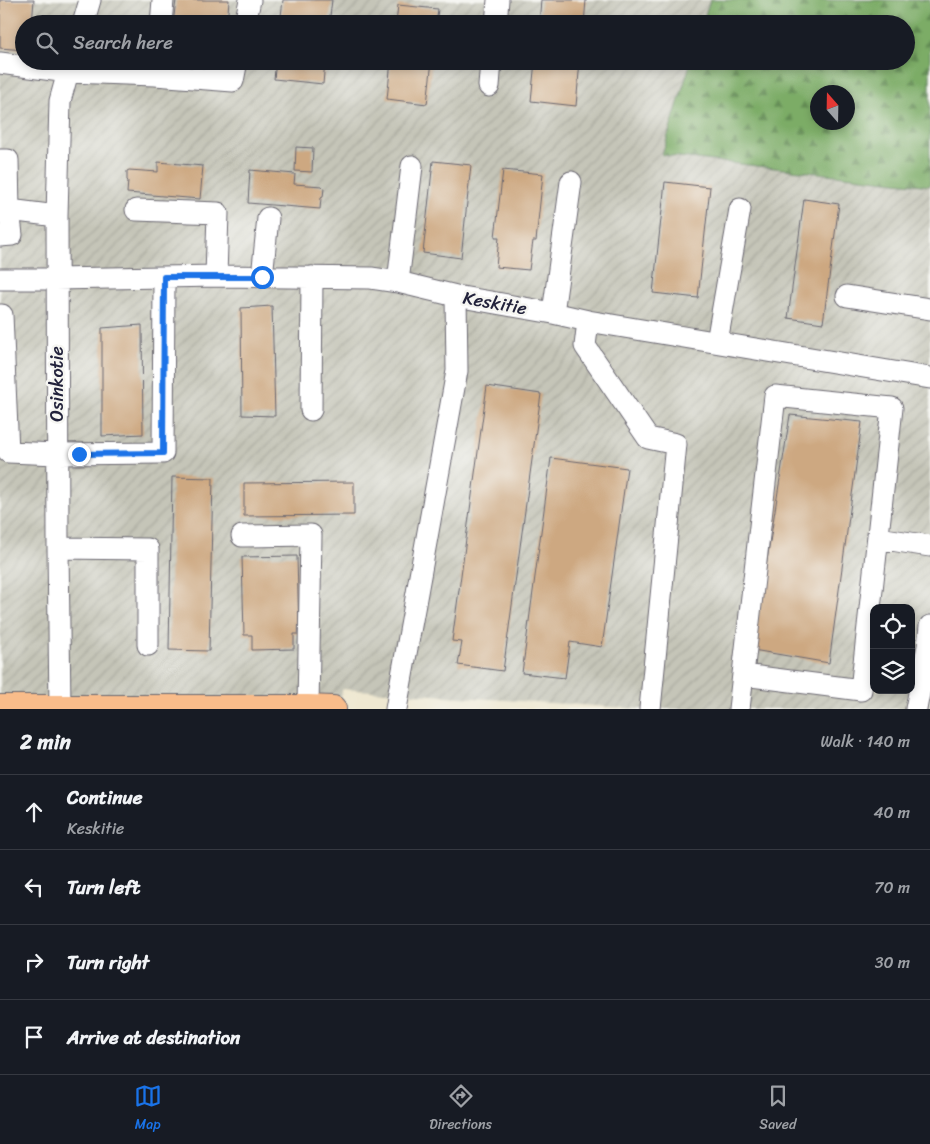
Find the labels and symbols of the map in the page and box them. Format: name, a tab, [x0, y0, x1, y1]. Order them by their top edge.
north arrow	[810, 85, 855, 130]
route start	[251, 266, 274, 289]
street label: Keskitie	[460, 282, 530, 324]
street label: Osinkotie	[41, 346, 73, 422]
route end	[68, 443, 91, 466]

